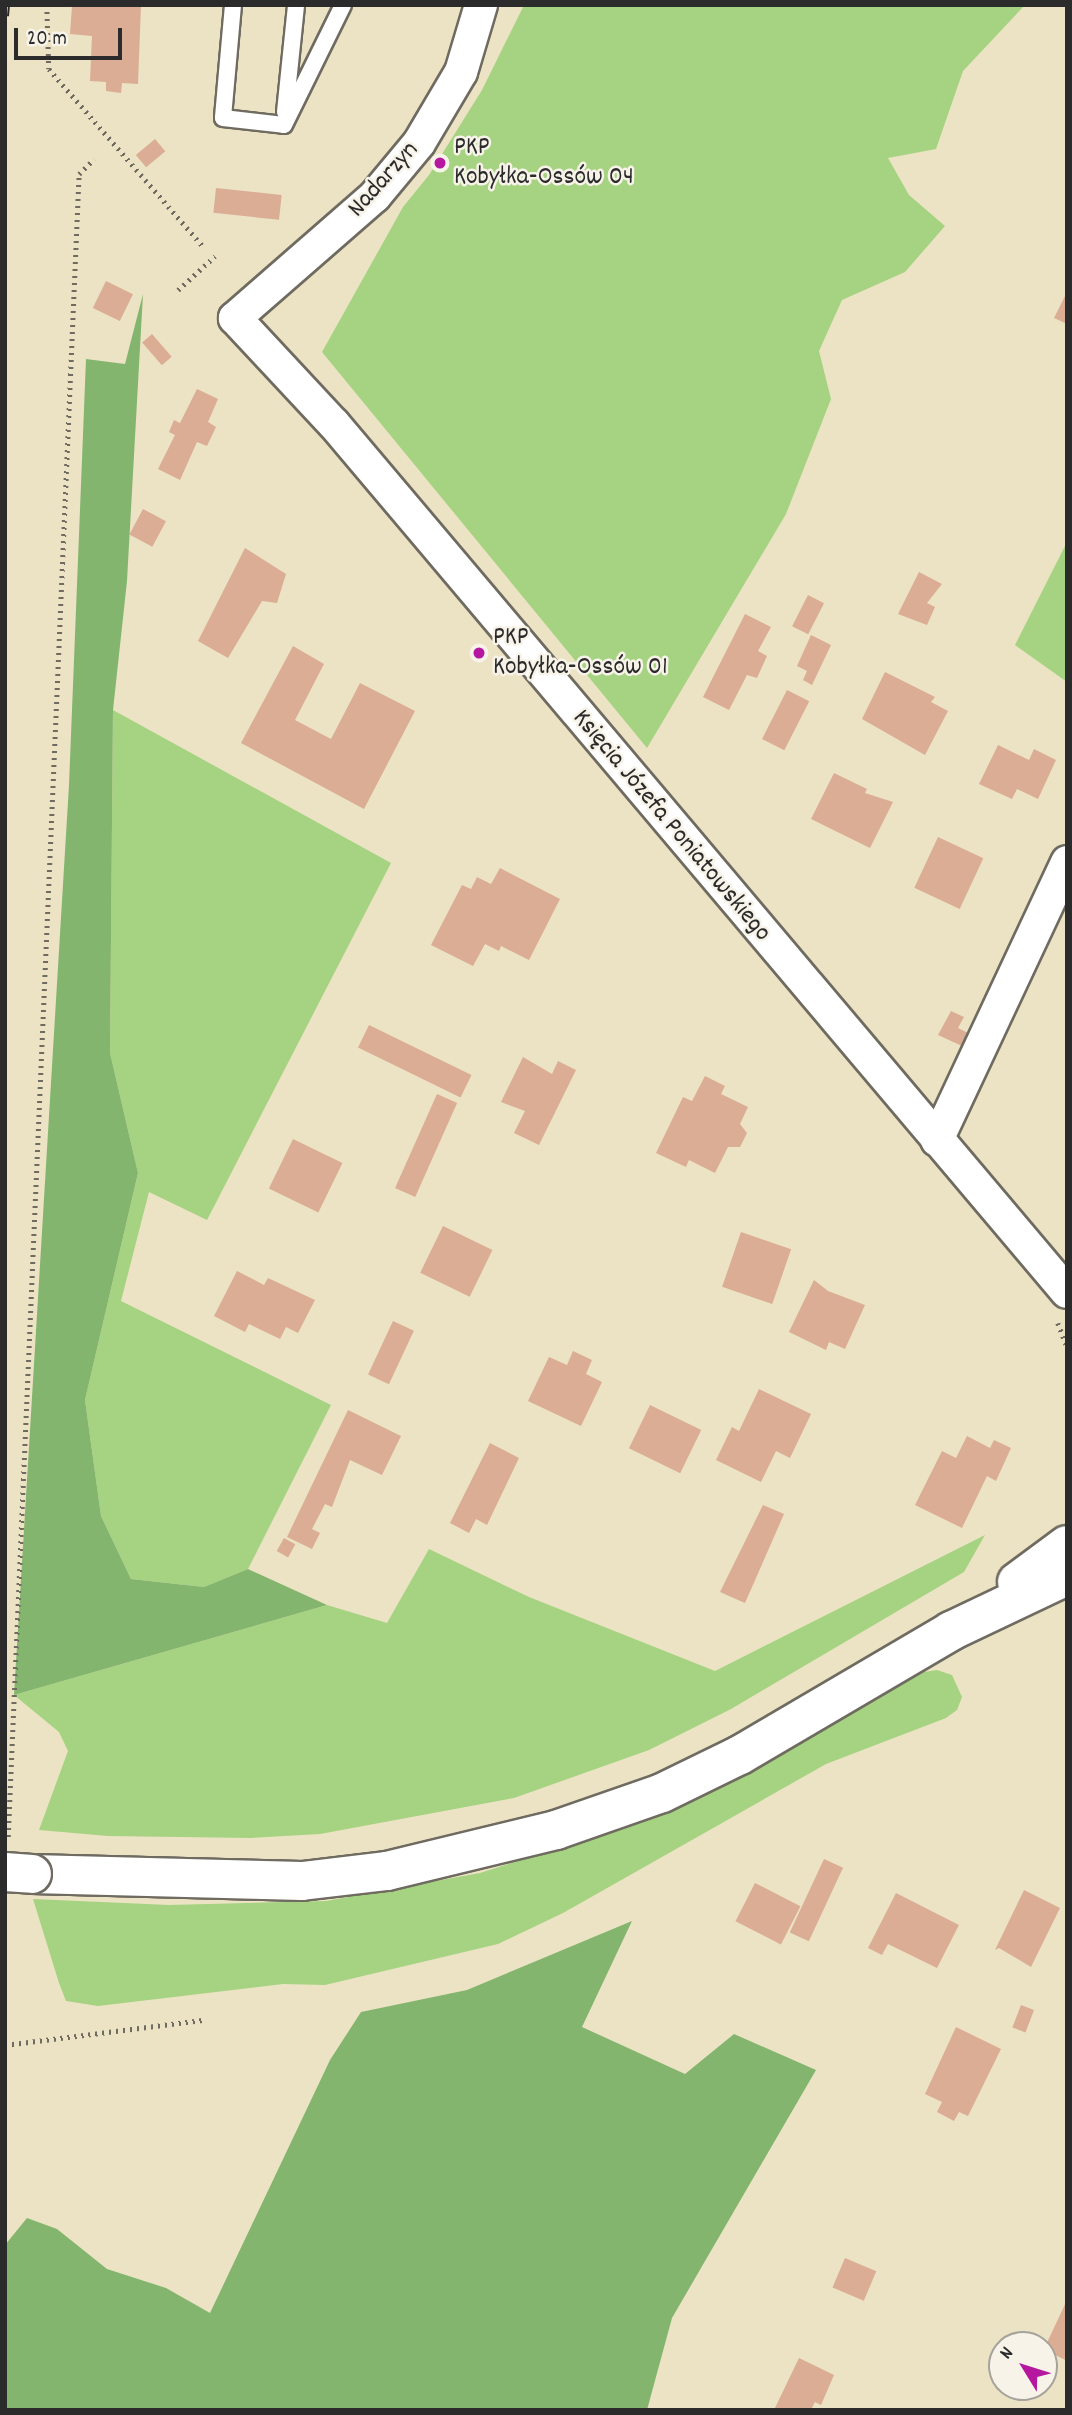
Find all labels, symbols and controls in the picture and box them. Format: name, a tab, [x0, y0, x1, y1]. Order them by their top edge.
scale bar	[18, 14, 126, 58]
text: 20 m	[27, 25, 67, 55]
place label: PKP Kobyłka-Ossów 04	[454, 132, 634, 194]
street label: Nadarzyn	[342, 136, 426, 224]
marker: PKP Kobyłka-Ossów 04	[432, 155, 448, 171]
place label: PKP Kobyłka-Ossów 01	[493, 622, 668, 684]
marker: PKP Kobyłka-Ossów 01	[471, 645, 487, 661]
street label: Księcia Józefa Poniatowskiego	[565, 704, 777, 948]
north arrow	[988, 2331, 1058, 2401]
text: N	[994, 2342, 1021, 2366]

